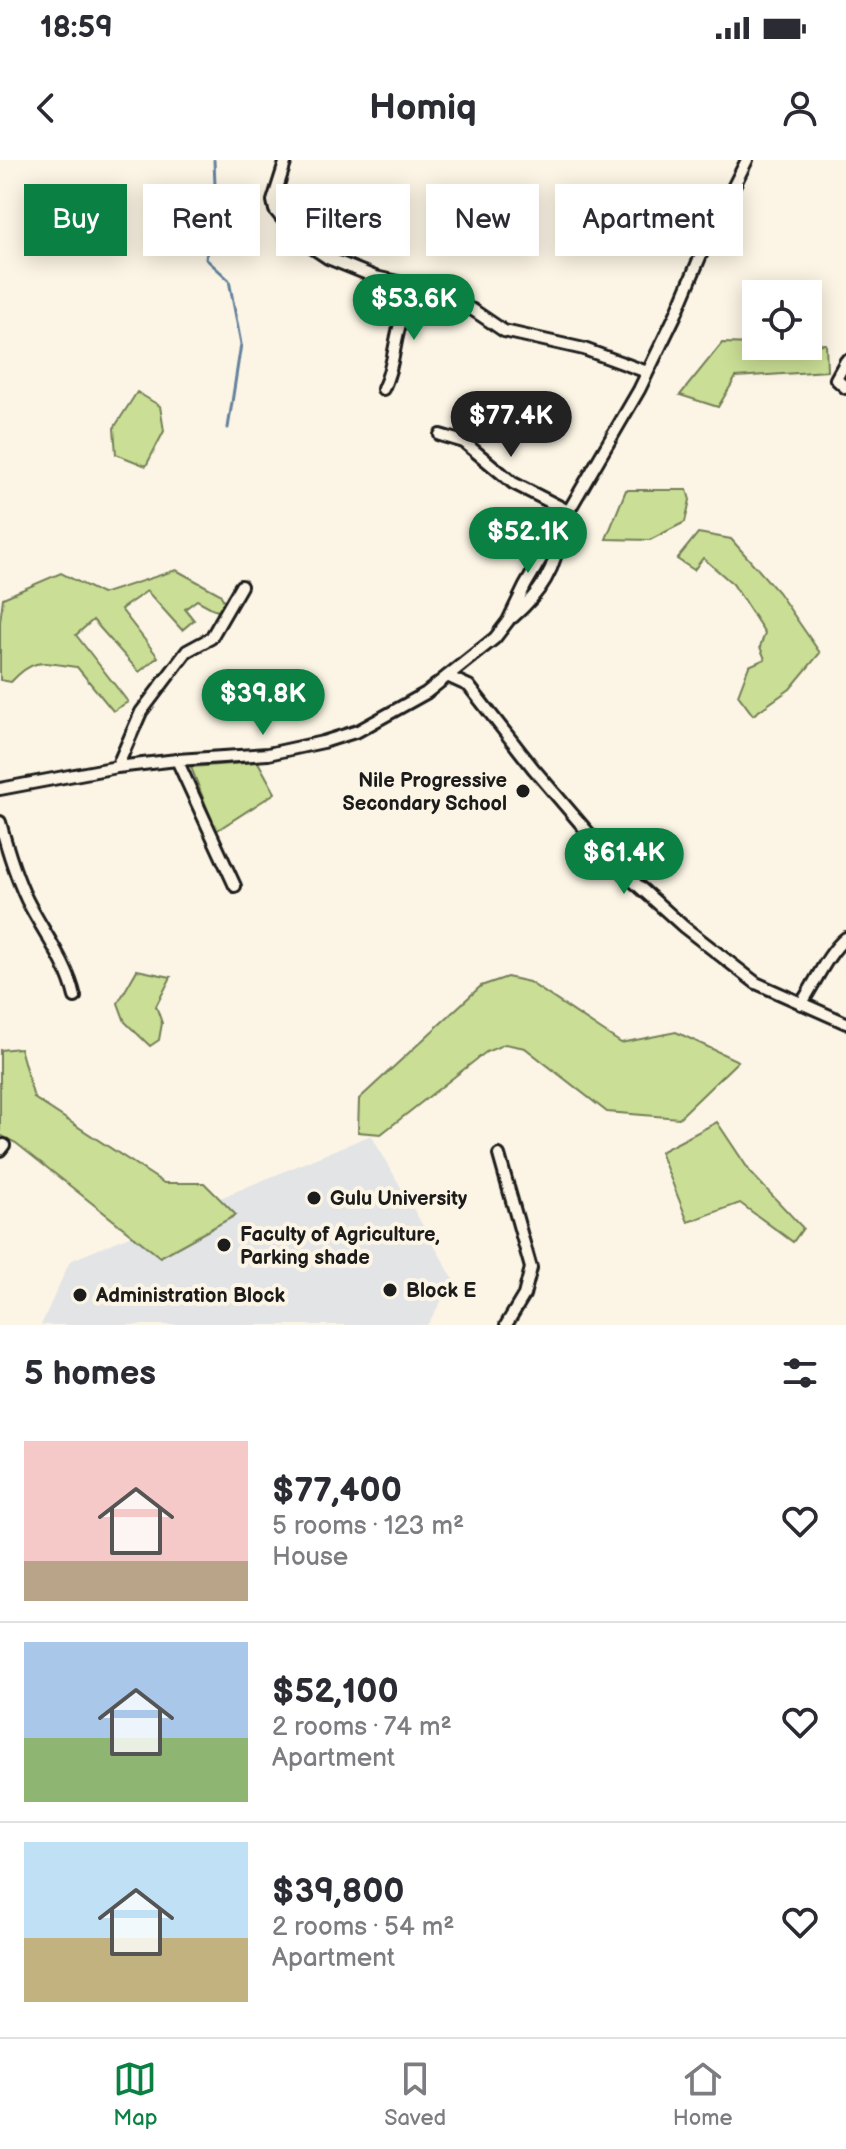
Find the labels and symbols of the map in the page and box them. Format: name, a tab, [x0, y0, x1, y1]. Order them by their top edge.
pin: $53.6K	[349, 274, 479, 342]
pin: $77.4K	[446, 391, 576, 459]
pin: $52.1K	[463, 507, 593, 575]
pin: $39.8K	[198, 669, 328, 737]
place label: Nile Progressive Secondary School	[343, 769, 507, 816]
marker: Nile Progressive Secondary School	[514, 782, 532, 800]
pin: $61.4K	[559, 828, 689, 896]
place label: Gulu University	[330, 1187, 468, 1211]
marker: Gulu University	[305, 1189, 323, 1207]
place label: Faculty of Agriculture, Parking shade	[240, 1223, 440, 1270]
marker: Faculty of Agriculture, Parking shade	[215, 1236, 233, 1254]
place label: Block E	[406, 1279, 476, 1303]
marker: Block E	[381, 1281, 399, 1299]
place label: Administration Block	[95, 1284, 285, 1308]
marker: Administration Block	[71, 1286, 89, 1304]

